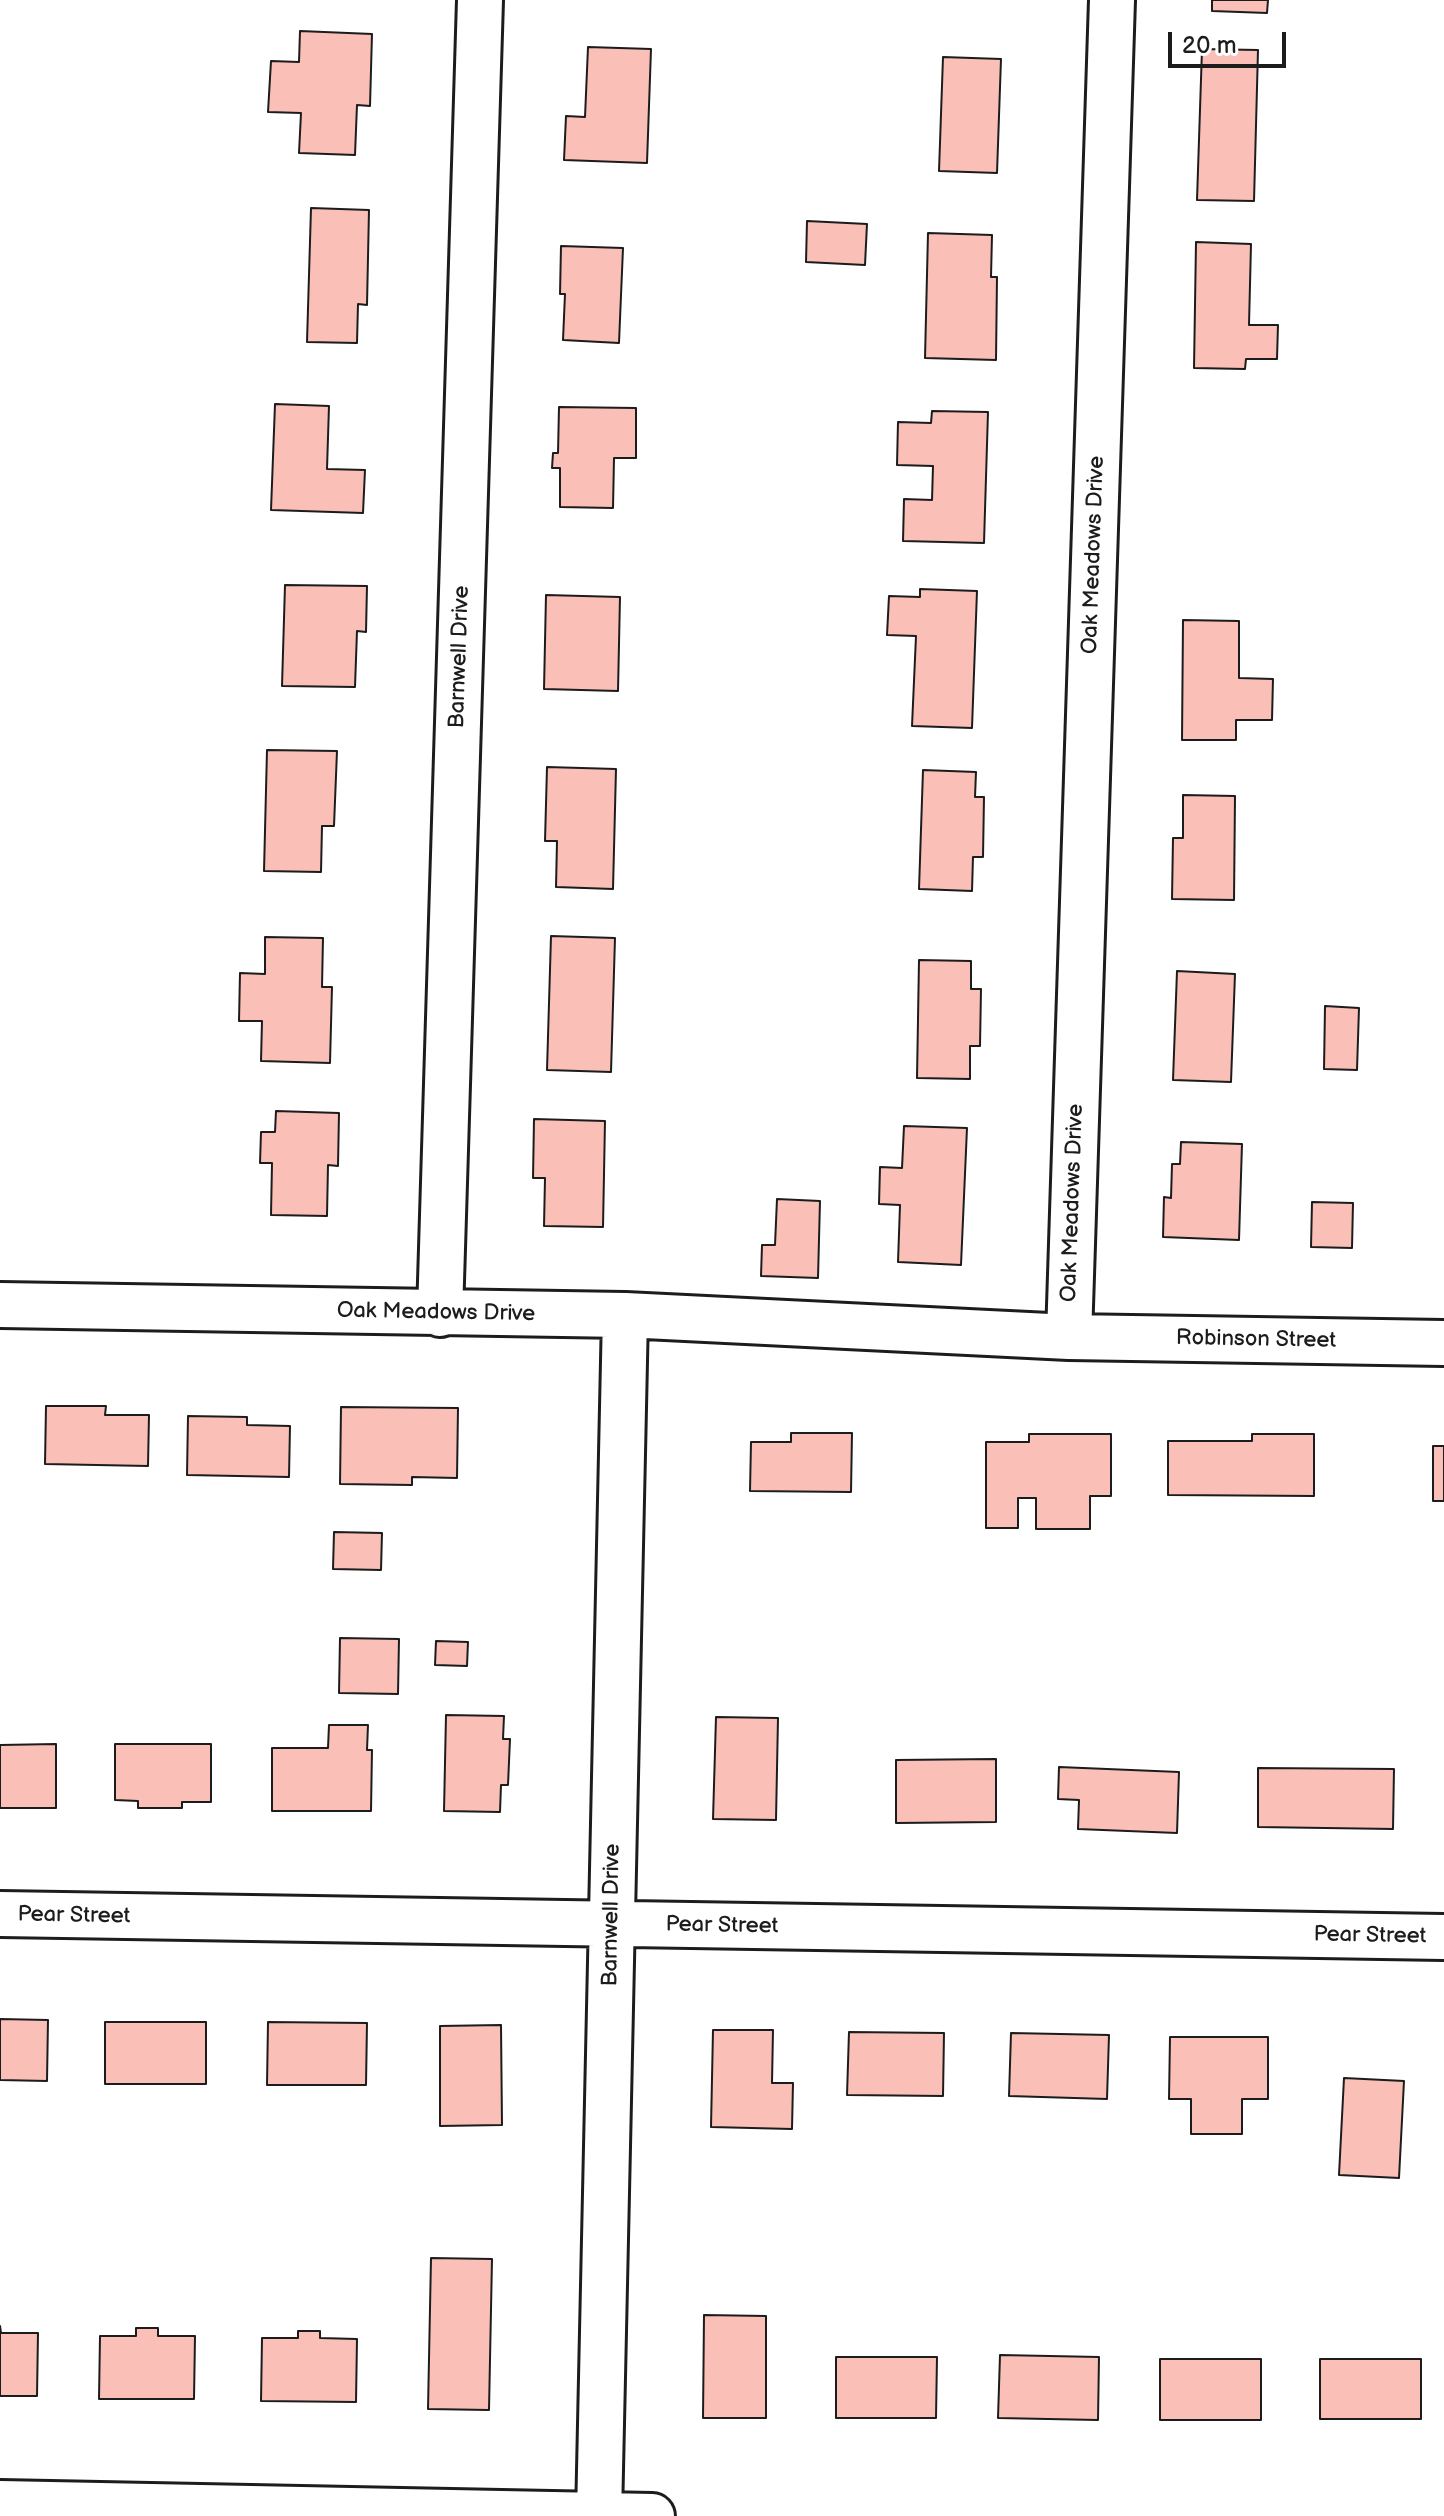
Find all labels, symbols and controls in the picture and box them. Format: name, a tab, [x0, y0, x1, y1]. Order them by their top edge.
scale bar	[1172, 16, 1290, 66]
text: 20 m	[1182, 31, 1237, 60]
street label: Oak Meadows Drive	[1077, 455, 1111, 655]
street label: Barnwell Drive	[444, 585, 476, 729]
street label: Oak Meadows Drive	[1056, 1103, 1090, 1303]
street label: Oak Meadows Drive	[337, 1298, 535, 1328]
street label: Robinson Street	[1176, 1325, 1336, 1355]
street label: Barnwell Drive	[598, 1843, 626, 1987]
street label: Pear Street	[17, 1902, 131, 1930]
street label: Pear Street	[665, 1912, 779, 1940]
street label: Pear Street	[1313, 1922, 1427, 1950]

